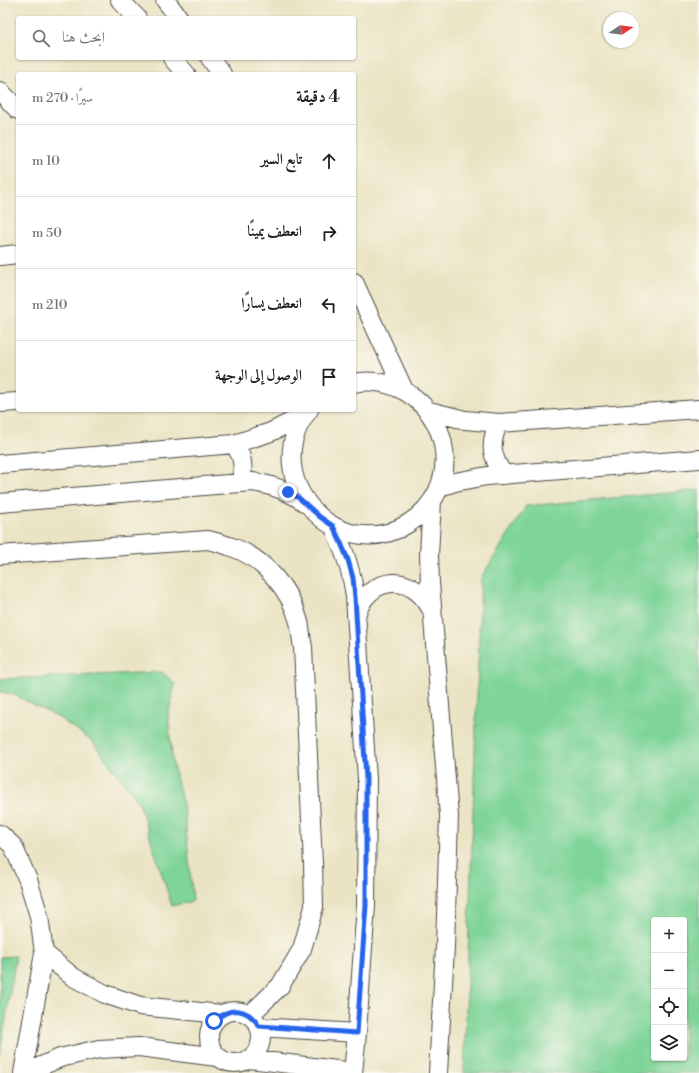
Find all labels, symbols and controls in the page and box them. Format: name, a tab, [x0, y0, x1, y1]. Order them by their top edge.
north arrow	[603, 12, 639, 48]
search box	[16, 16, 356, 60]
icon: search	[30, 27, 52, 49]
text: ابحث هنا	[62, 28, 105, 47]
text: 4 دقيقة	[296, 86, 340, 108]
text: سيرًا · 270 m	[32, 90, 93, 106]
text: تابع السير	[260, 150, 302, 169]
icon: ahead	[318, 150, 340, 172]
text: 10 m	[32, 153, 60, 169]
text: انعطف يمينًا	[247, 222, 302, 241]
icon: right	[318, 222, 340, 244]
text: 50 m	[32, 225, 62, 241]
text: انعطف يسارًا	[241, 294, 302, 313]
icon: left	[318, 294, 340, 316]
text: 210 m	[32, 297, 67, 313]
text: الوصول إلى الوجهة	[215, 366, 302, 385]
icon: arrive	[318, 366, 340, 388]
route end	[279, 483, 297, 501]
map controls	[651, 917, 687, 1061]
button: +	[651, 917, 687, 953]
button: −	[651, 953, 687, 989]
button: locate	[651, 989, 687, 1025]
route start	[205, 1012, 223, 1030]
button: layers	[651, 1025, 687, 1061]

